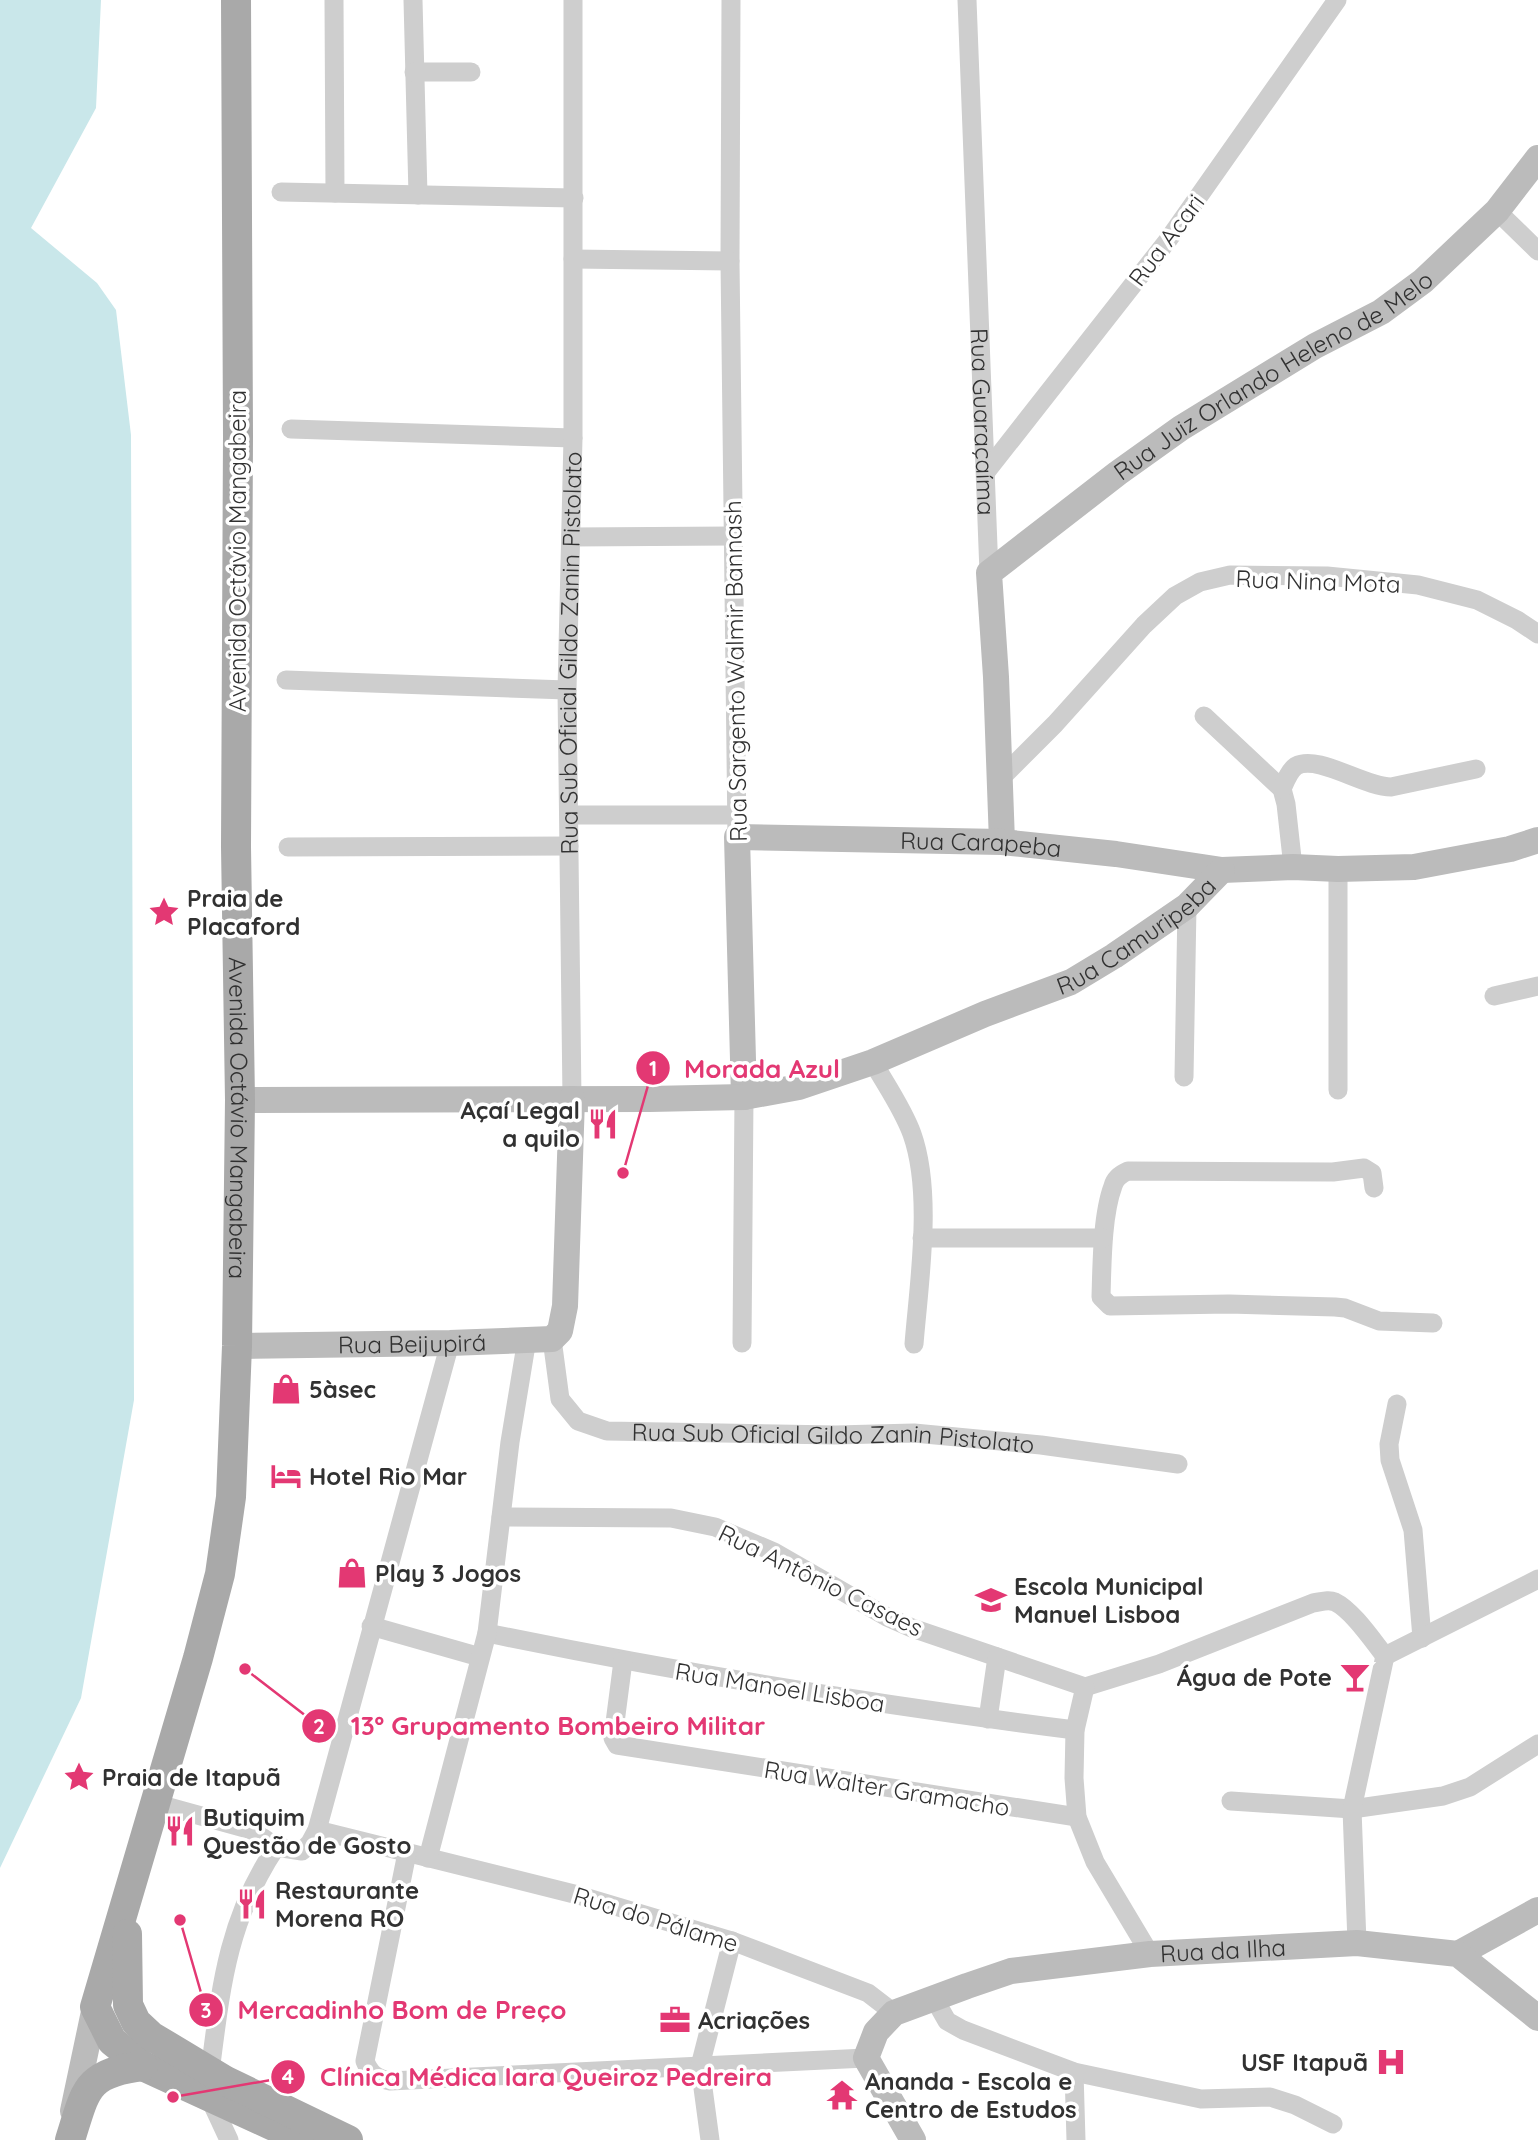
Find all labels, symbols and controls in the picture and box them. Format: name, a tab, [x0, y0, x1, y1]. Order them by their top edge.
street label: Rua Acari	[1122, 188, 1210, 292]
street label: Rua Juiz Orlando Heleno de Melo	[1108, 265, 1439, 486]
street label: Rua Guaraçaíma	[965, 327, 1002, 516]
street label: Avenida Octávio Mangabeira	[222, 390, 252, 712]
street label: Rua Sub Oficial Gildo Zanin Pistolato	[552, 451, 588, 855]
street label: Rua Sargento Walmir Bannash	[717, 500, 753, 842]
street label: Rua Nina Mota	[1235, 563, 1401, 599]
street label: Rua Carapeba	[900, 825, 1063, 863]
street label: Rua Camuripeba	[1052, 871, 1222, 1001]
place label: Praia de Placaford	[187, 883, 300, 941]
place icon: Praia de Placaford	[147, 895, 181, 929]
street label: Avenida Octávio Mangabeira	[223, 957, 255, 1279]
callout: Morada Azul	[635, 1045, 854, 1092]
text: Morada Azul	[684, 1052, 840, 1085]
text: 1	[649, 1055, 657, 1081]
place label: Açaí Legal a quilo	[460, 1095, 580, 1153]
restaurant icon: Açaí Legal a quilo	[586, 1107, 620, 1141]
street label: Rua Beijupirá	[338, 1327, 487, 1360]
shop icon: 5àsec	[269, 1372, 303, 1406]
place label: 5àsec	[309, 1374, 376, 1404]
street label: Rua Sub Oficial Gildo Zanin Pistolato	[631, 1416, 1036, 1459]
hotel icon: Hotel Rio Mar	[269, 1459, 303, 1493]
place label: Hotel Rio Mar	[309, 1461, 467, 1491]
street label: Rua Antônio Casaes	[714, 1517, 928, 1643]
shop icon: Play 3 Jogos	[335, 1556, 369, 1590]
place label: Play 3 Jogos	[375, 1558, 521, 1588]
place label: Escola Municipal Manuel Lisboa	[1014, 1571, 1204, 1629]
school or university icon: Escola Municipal Manuel Lisboa	[974, 1583, 1008, 1617]
street label: Rua Manoel Lisboa	[673, 1656, 887, 1718]
bar icon: Água de Pote	[1338, 1660, 1372, 1694]
place label: Água de Pote	[1177, 1662, 1332, 1692]
callout: 13º Grupamento Bombeiro Militar	[302, 1703, 780, 1750]
text: 13º Grupamento Bombeiro Militar	[351, 1709, 765, 1742]
text: 2	[313, 1713, 325, 1739]
street label: Rua Walter Gramacho	[762, 1754, 1012, 1822]
place icon: Praia de Itapuã	[62, 1760, 96, 1794]
place label: Praia de Itapuã	[102, 1762, 281, 1792]
place label: Butiquim Questão de Gosto	[203, 1802, 411, 1860]
restaurant icon: Butiquim Questão de Gosto	[163, 1814, 197, 1848]
place label: Restaurante Morena RO	[275, 1875, 419, 1933]
street label: Rua do Pálame	[570, 1880, 742, 1958]
restaurant icon: Restaurante Morena RO	[235, 1887, 269, 1921]
street label: Rua da Ilha	[1159, 1932, 1287, 1968]
callout: Mercadinho Bom de Preço	[189, 1987, 580, 2034]
text: Mercadinho Bom de Preço	[238, 1993, 566, 2026]
text: 3	[200, 1997, 212, 2023]
office icon: Acriações	[658, 2003, 692, 2037]
place label: Acriações	[698, 2005, 810, 2035]
hospital icon: USF Itapuã	[1374, 2045, 1408, 2079]
place label: USF Itapuã	[1241, 2047, 1368, 2077]
callout: Clínica Médica Iara Queiroz Pedreira	[271, 2053, 786, 2100]
text: Clínica Médica Iara Queiroz Pedreira	[320, 2060, 772, 2093]
text: 4	[282, 2063, 294, 2089]
place label: Ananda - Escola e Centro de Estudos	[865, 2066, 1077, 2124]
temple icon: Ananda - Escola e Centro de Estudos	[825, 2078, 859, 2112]

